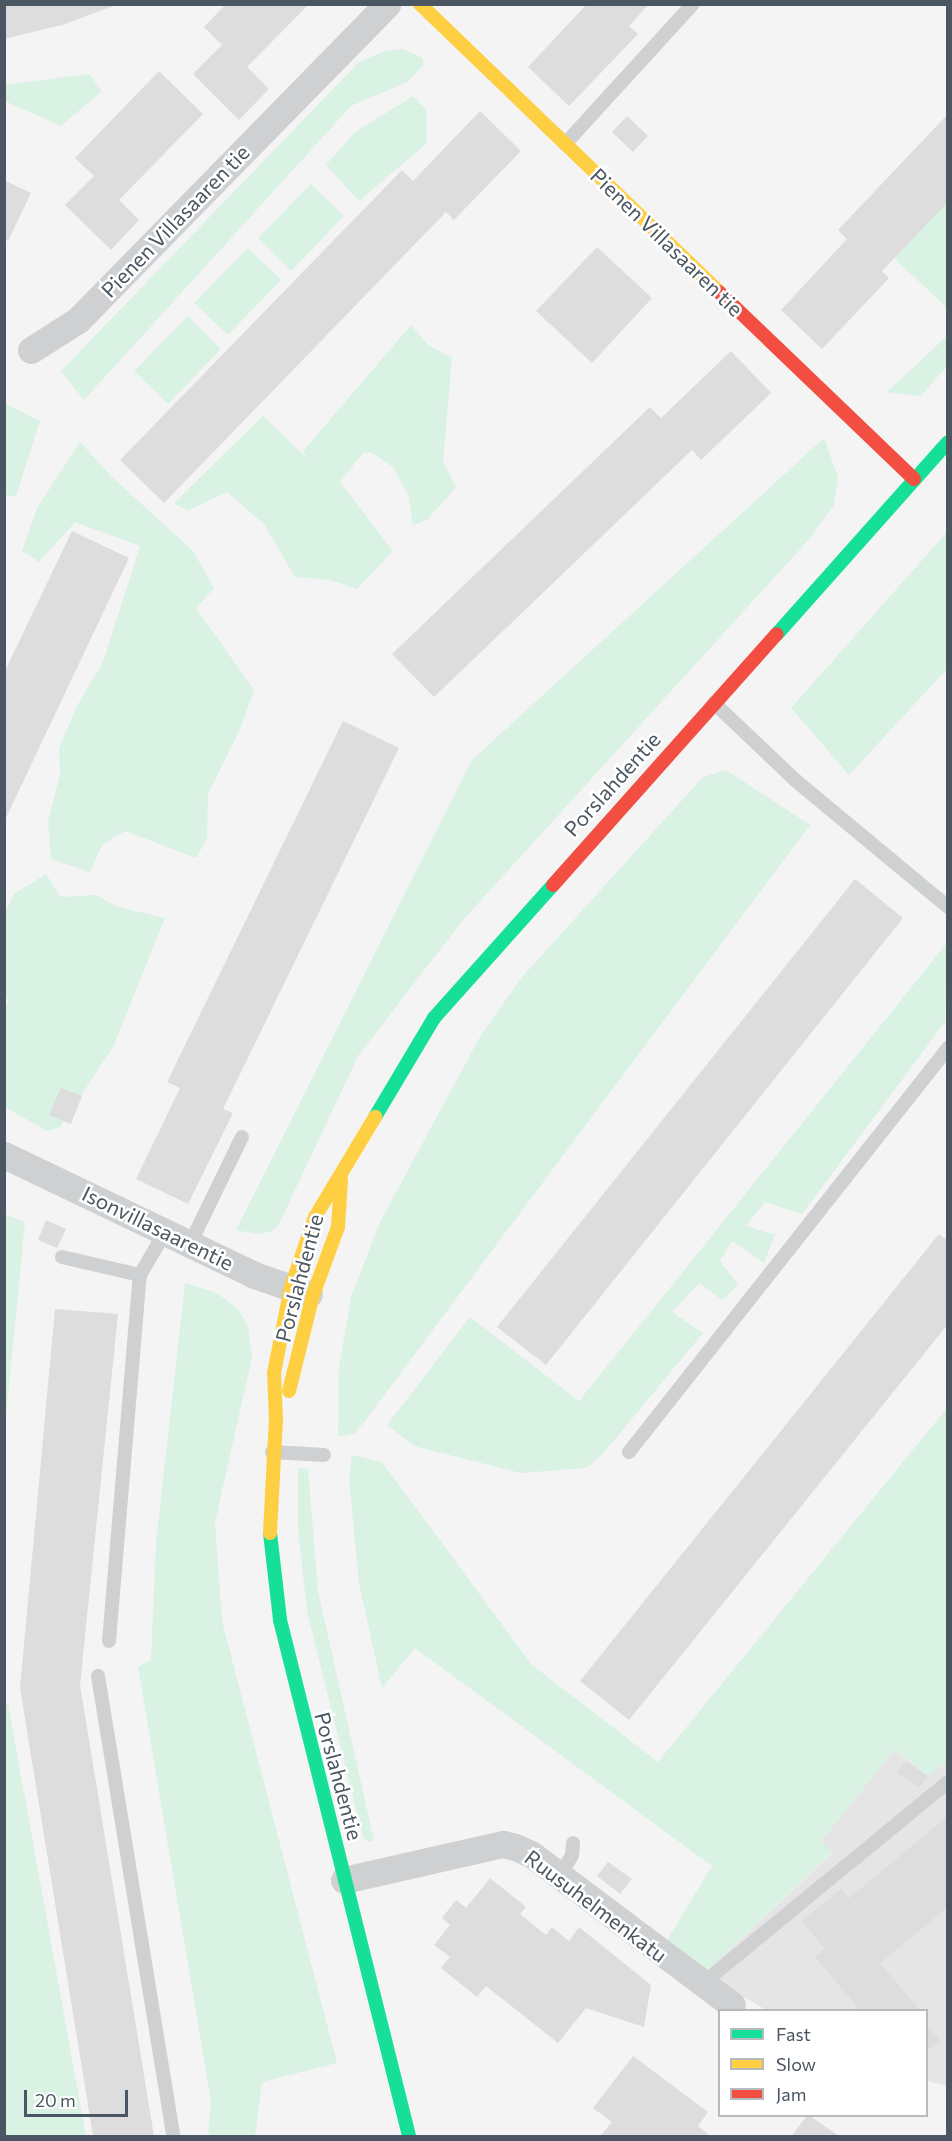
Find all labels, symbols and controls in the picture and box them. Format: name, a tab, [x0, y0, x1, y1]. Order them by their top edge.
street label: Pienen Villasaaren tie	[96, 140, 254, 302]
street label: Pienen Villasaaren tie	[586, 163, 748, 321]
street label: Porslahdentie	[559, 727, 665, 841]
street label: Isonvillasaarentie	[78, 1180, 238, 1276]
street label: Porslahdentie	[270, 1211, 328, 1345]
street label: Porslahdentie	[310, 1709, 368, 1843]
street label: Ruusuhelmenkatu	[520, 1844, 672, 1968]
legend	[718, 2009, 928, 2117]
text: Fast	[776, 2023, 811, 2045]
text: Slow	[776, 2053, 816, 2075]
scale bar	[27, 2078, 130, 2116]
text: Jam	[776, 2083, 806, 2105]
text: 20 m	[35, 2089, 76, 2111]

